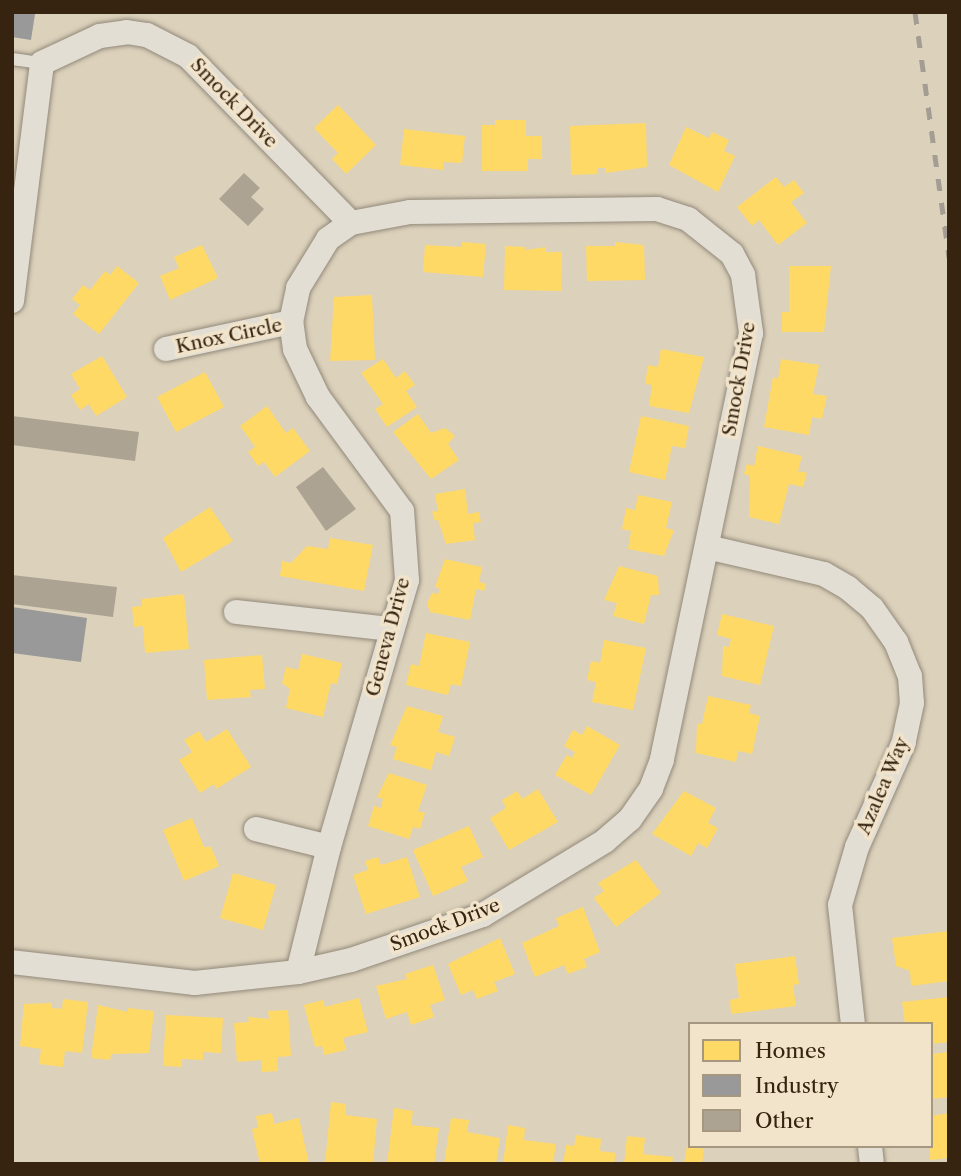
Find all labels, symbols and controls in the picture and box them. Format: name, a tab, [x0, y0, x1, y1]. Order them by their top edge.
street label: Smock Drive	[185, 53, 283, 153]
street label: Knox Circle	[174, 314, 284, 358]
street label: Smock Drive	[718, 320, 760, 438]
street label: Geneva Drive	[361, 575, 415, 699]
street label: Azalea Way	[852, 733, 914, 839]
street label: Smock Drive	[387, 894, 503, 956]
legend	[688, 1022, 933, 1148]
text: Homes	[755, 1038, 826, 1063]
text: Industry	[755, 1073, 839, 1098]
text: Other	[755, 1108, 814, 1133]

